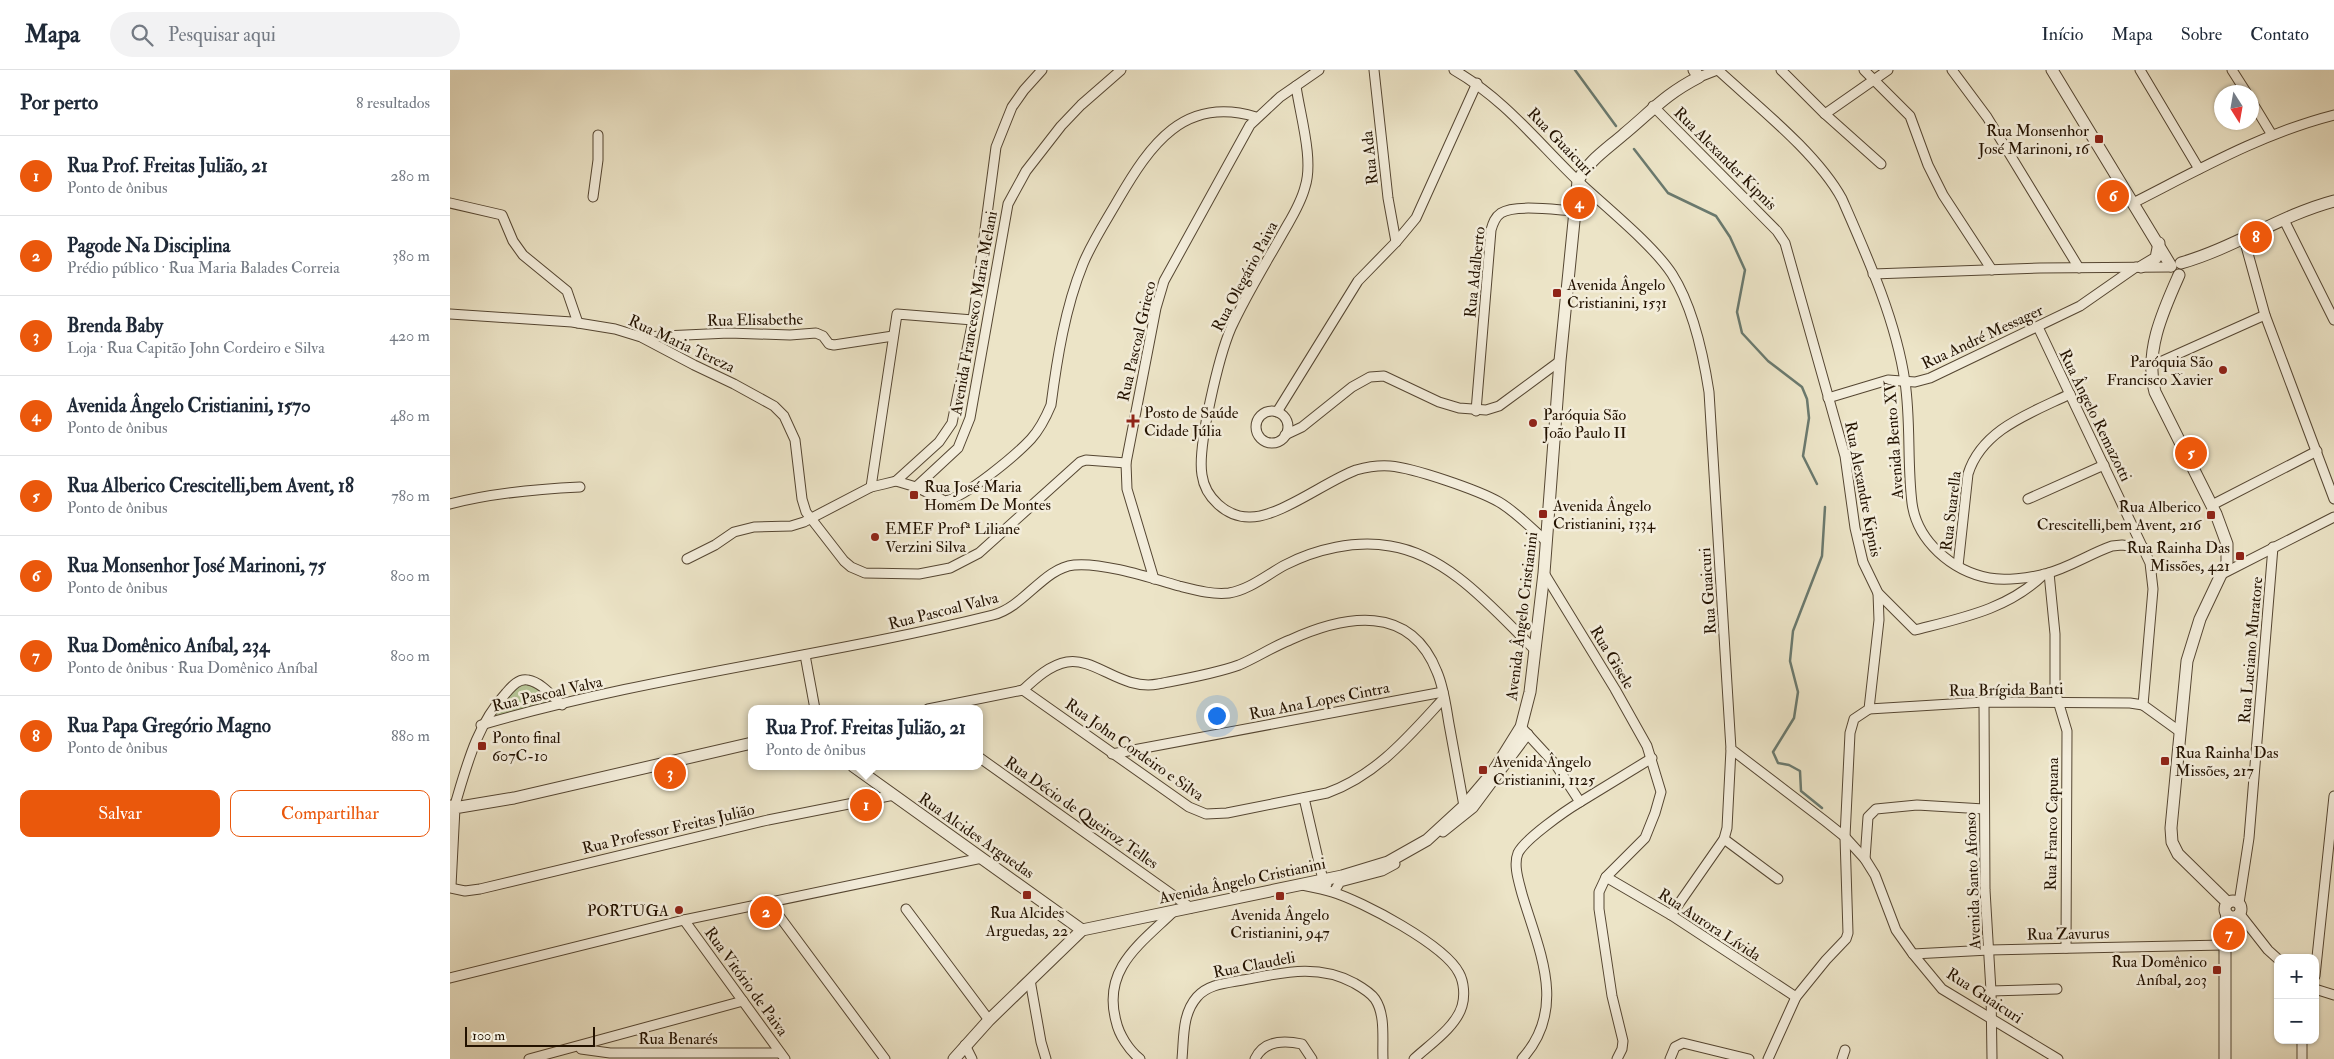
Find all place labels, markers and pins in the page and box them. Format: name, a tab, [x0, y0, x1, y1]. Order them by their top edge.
place label: Rua Monsenhor José Marinoni, 16	[1977, 121, 2090, 160]
marker: Rua Monsenhor José Marinoni, 16	[2093, 133, 2105, 145]
pin: 6	[2097, 177, 2129, 215]
pin: 4	[1563, 184, 1595, 222]
pin: 8	[2240, 218, 2272, 256]
place label: Avenida Ângelo Cristianini, 1531	[1566, 275, 1667, 313]
marker: Avenida Ângelo Cristianini, 1531	[1551, 287, 1563, 299]
place label: Paróquia São Francisco Xavier	[2107, 352, 2213, 390]
marker: Paróquia São Francisco Xavier	[2217, 364, 2229, 376]
place label: Posto de Saúde Cidade Júlia	[1144, 403, 1239, 442]
place label: Paróquia São João Paulo II	[1542, 405, 1626, 444]
marker: Posto de Saúde Cidade Júlia	[1126, 414, 1140, 428]
marker: Paróquia São João Paulo II	[1527, 417, 1539, 429]
pin: 5	[2175, 434, 2207, 472]
place label: Rua José Maria Homem De Montes	[924, 477, 1051, 515]
marker: Rua José Maria Homem De Montes	[908, 489, 920, 501]
place label: Avenida Ângelo Cristianini, 1334	[1552, 496, 1656, 534]
place label: Rua Alberico Crescitelli,bem Avent, 216	[2037, 497, 2202, 535]
marker: Avenida Ângelo Cristianini, 1334	[1537, 508, 1549, 520]
marker: Rua Alberico Crescitelli,bem Avent, 216	[2205, 509, 2217, 521]
place label: EMEF Profª Liliane Verzini Silva	[885, 519, 1020, 557]
marker: EMEF Profª Liliane Verzini Silva	[869, 531, 881, 543]
place label: Rua Rainha Das Missões, 421	[2127, 538, 2230, 576]
marker: Rua Rainha Das Missões, 421	[2234, 550, 2246, 562]
place label: Ponto final 607C-10	[492, 728, 561, 766]
marker: Ponto final 607C-10	[476, 740, 488, 752]
place label: Rua Rainha Das Missões, 217	[2175, 743, 2278, 781]
place label: Avenida Ângelo Cristianini, 1125	[1492, 752, 1595, 790]
pin: 3	[654, 754, 686, 792]
marker: Rua Rainha Das Missões, 217	[2159, 755, 2171, 767]
marker: Avenida Ângelo Cristianini, 1125	[1477, 764, 1489, 776]
pin: 1	[850, 786, 882, 824]
marker: Rua Alcides Arguedas, 22	[1021, 889, 1033, 901]
marker: Avenida Ângelo Cristianini, 947	[1274, 890, 1286, 902]
pin: 2	[750, 893, 782, 931]
place label: PORTUGA	[587, 901, 669, 921]
place label: Rua Alcides Arguedas, 22	[985, 903, 1068, 941]
marker: PORTUGA	[673, 904, 685, 916]
place label: Avenida Ângelo Cristianini, 947	[1230, 905, 1330, 943]
pin: 7	[2213, 915, 2245, 953]
place label: Rua Domênico Aníbal, 203	[2111, 952, 2207, 990]
marker: Rua Domênico Aníbal, 203	[2211, 964, 2223, 976]

